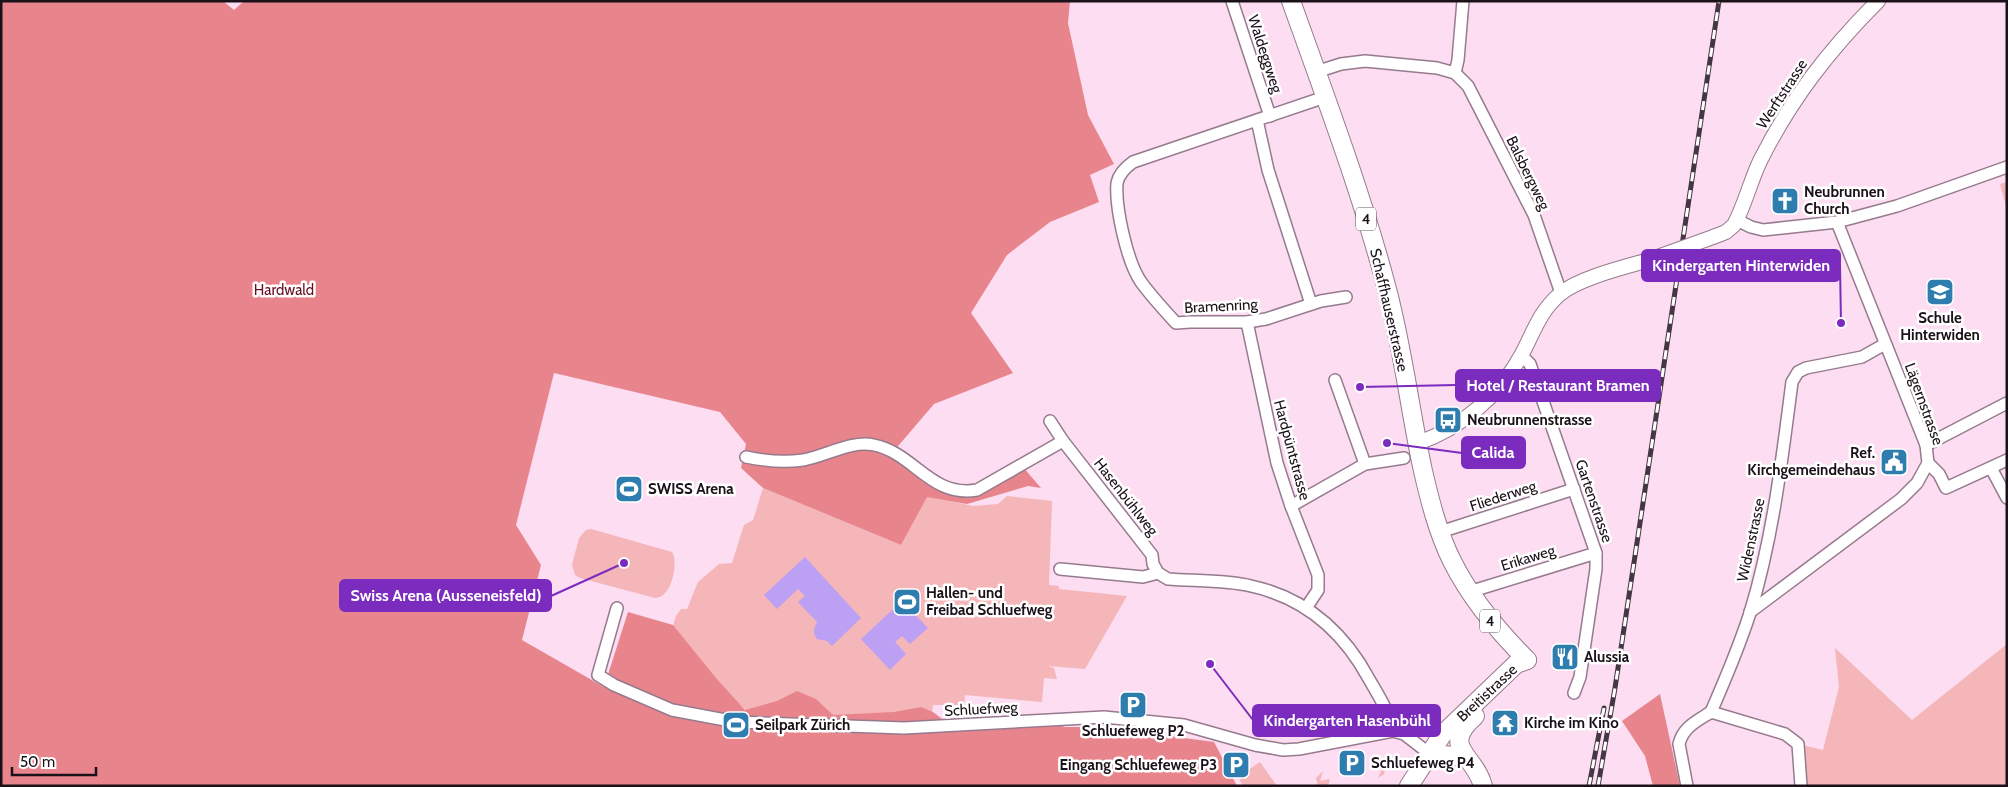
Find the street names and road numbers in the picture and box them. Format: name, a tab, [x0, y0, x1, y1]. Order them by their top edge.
street label: Waldeggweg	[1244, 13, 1286, 96]
street label: Werftstrasse	[1753, 56, 1811, 132]
street label: Balsbergweg	[1502, 133, 1554, 213]
road number: 4	[1356, 208, 1376, 230]
street label: Schaffhauserstrasse	[1366, 247, 1412, 374]
street label: Bramenring	[1184, 295, 1259, 317]
street label: Lägernstrasse	[1901, 360, 1947, 448]
street label: Hardpüntstrasse	[1270, 398, 1314, 502]
street label: Hasenbühlweg	[1090, 455, 1162, 540]
street label: Gartenstrasse	[1571, 457, 1617, 545]
street label: Fliederweg	[1467, 477, 1539, 515]
street label: Widenstrasse	[1733, 496, 1769, 583]
street label: Erikaweg	[1499, 541, 1558, 575]
road number: 4	[1480, 610, 1500, 632]
street label: Breitistrasse	[1453, 660, 1521, 725]
street label: Schluefweg	[944, 698, 1019, 720]

